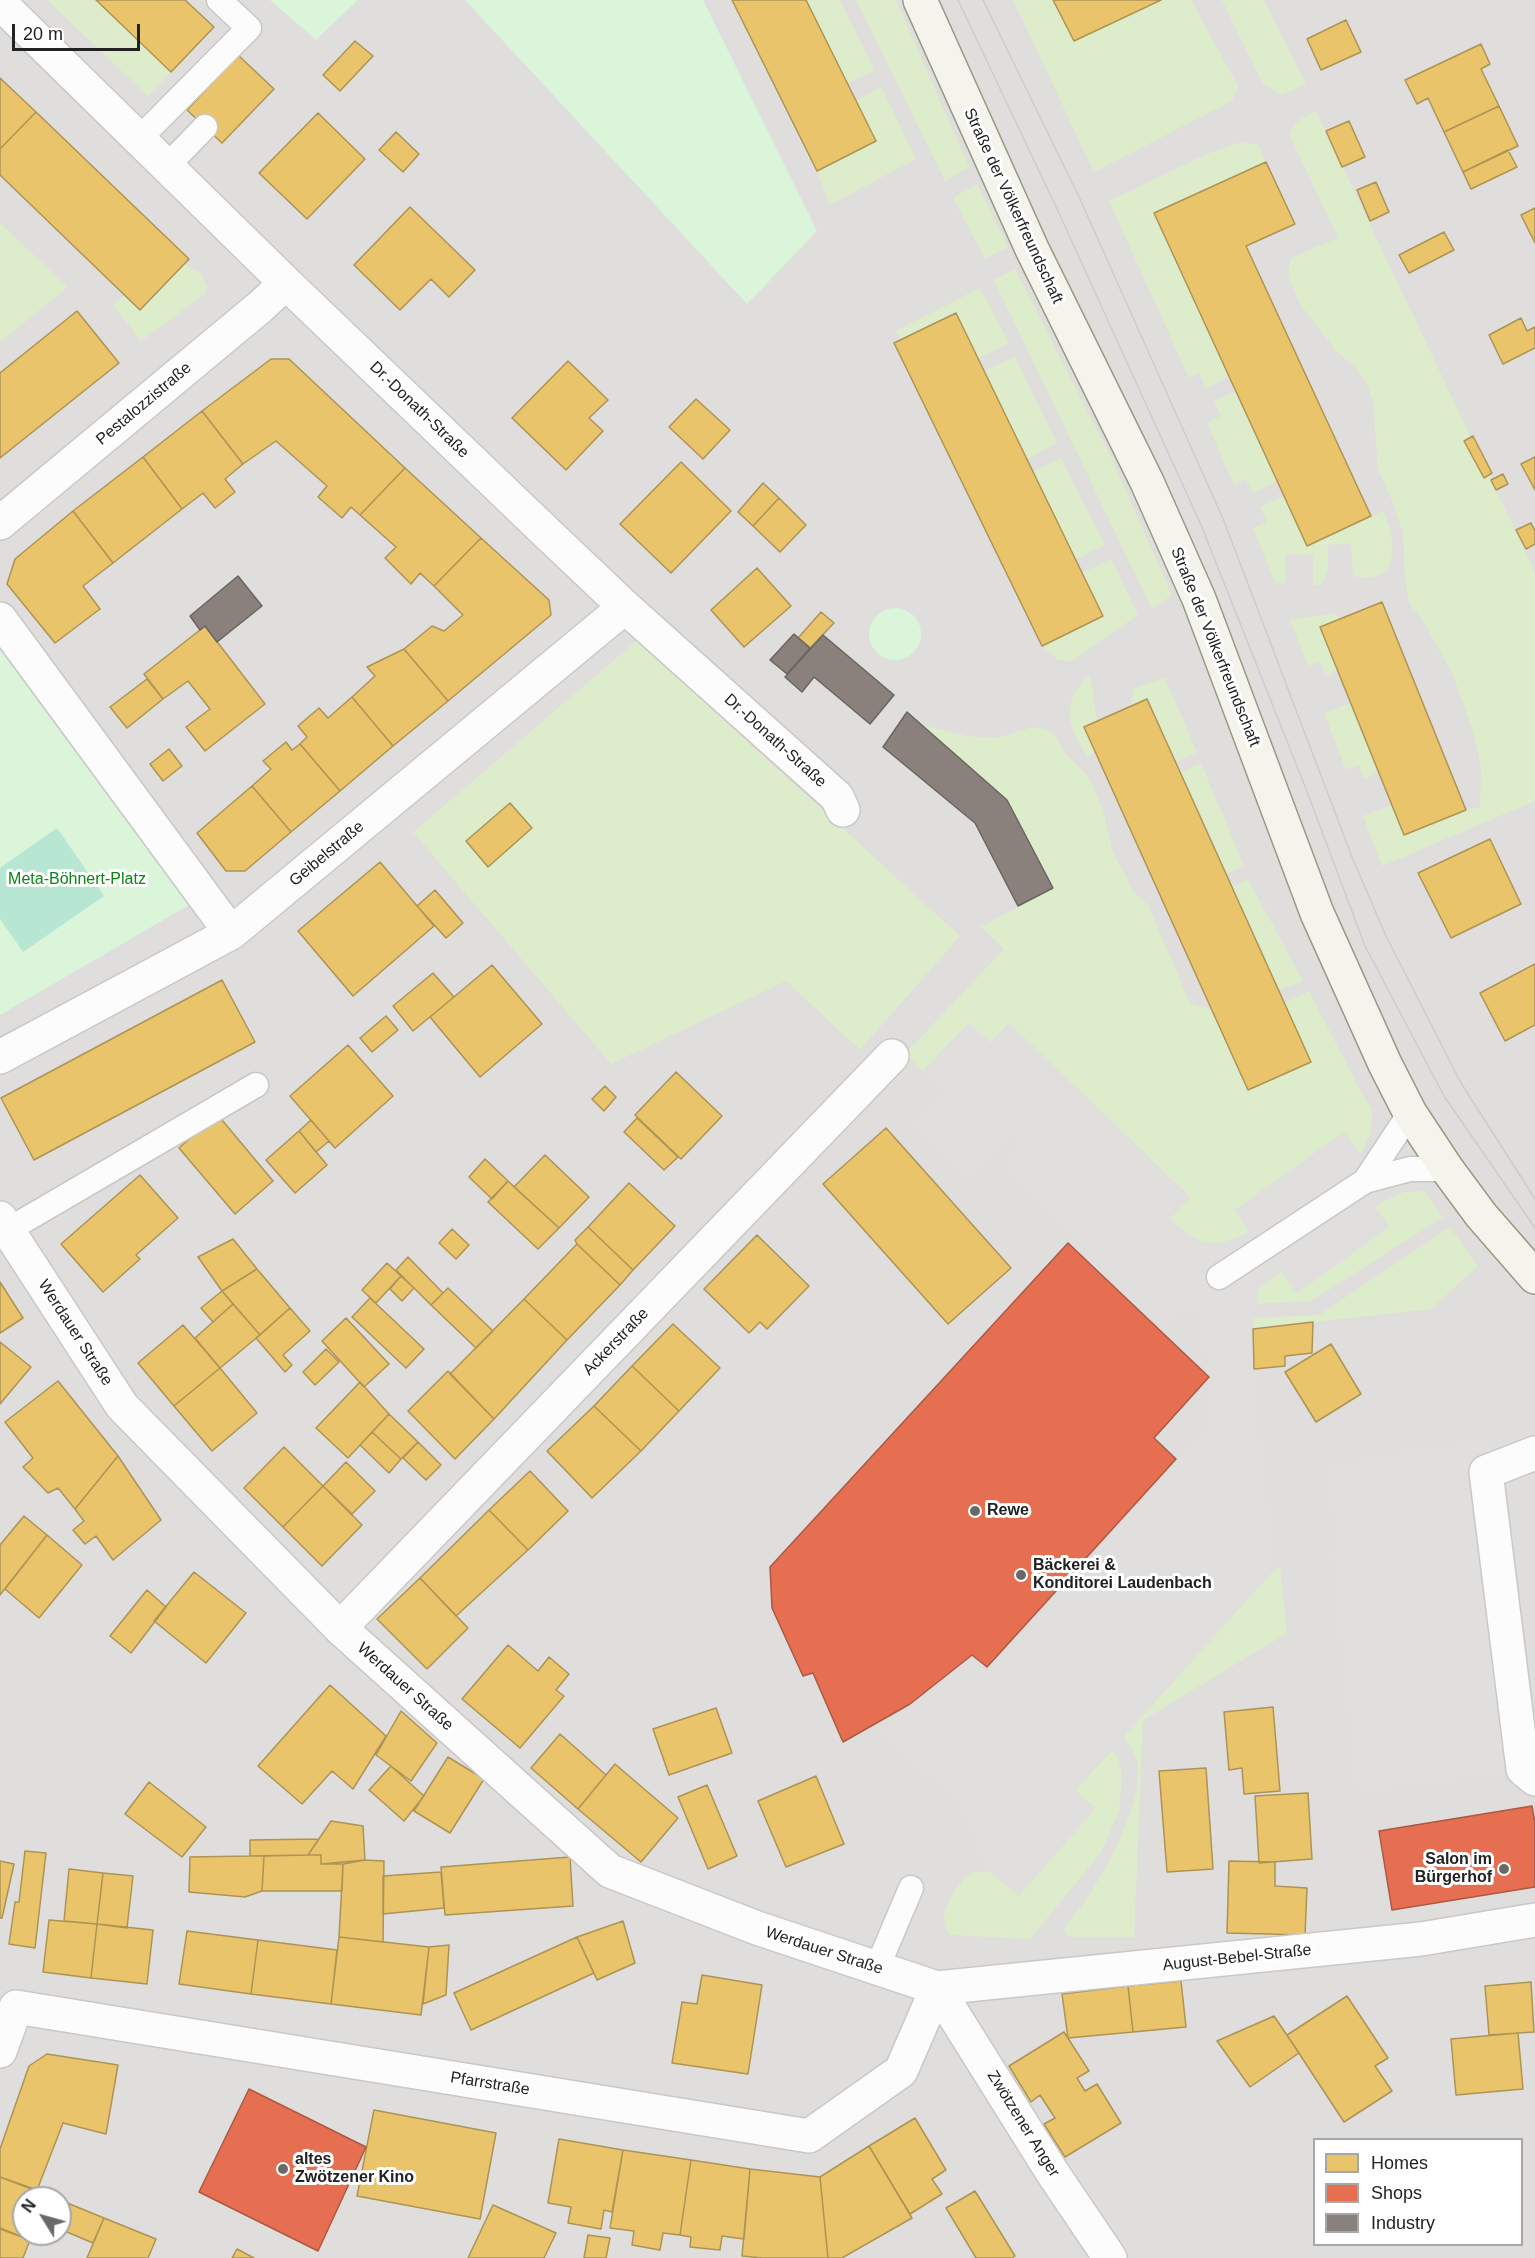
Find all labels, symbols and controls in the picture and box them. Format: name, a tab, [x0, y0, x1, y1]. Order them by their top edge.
scale bar	[15, 12, 142, 50]
text: 20 m	[23, 24, 63, 44]
street label: Straße der Völkerfreundschaft	[959, 105, 1067, 307]
street label: Dr.-Donath-Straße	[365, 358, 473, 462]
street label: Pestalozzistraße	[93, 359, 195, 449]
street label: Straße der Völkerfreundschaft	[1166, 544, 1264, 750]
street label: Dr.-Donath-Straße	[720, 690, 830, 792]
street label: Geibelstraße	[286, 817, 368, 891]
park label: Meta-Böhnert-Platz	[8, 870, 146, 890]
street label: Werdauer Straße	[34, 1276, 116, 1390]
street label: Ackerstraße	[579, 1304, 653, 1380]
place label: Rewe	[987, 1501, 1029, 1521]
marker: Rewe	[968, 1504, 982, 1518]
place label: Bäckerei & Konditorei Laudenbach	[1033, 1556, 1212, 1594]
marker: Bäckerei & Konditorei Laudenbach	[1014, 1568, 1028, 1582]
street label: Werdauer Straße	[353, 1639, 457, 1735]
place label: Salon im Bürgerhof	[1415, 1850, 1492, 1888]
marker: Salon im Bürgerhof	[1497, 1862, 1511, 1876]
street label: Werdauer Straße	[763, 1923, 885, 1979]
street label: August-Bebel-Straße	[1162, 1941, 1312, 1975]
street label: Zwötzener Anger	[983, 2067, 1063, 2181]
street label: Pfarrstraße	[449, 2068, 531, 2100]
legend	[1313, 2138, 1523, 2246]
place label: altes Zwötzener Kino	[295, 2150, 414, 2188]
text: Homes	[1371, 2153, 1428, 2173]
marker: altes Zwötzener Kino	[276, 2162, 290, 2176]
text: Shops	[1371, 2183, 1422, 2203]
north arrow	[12, 2186, 72, 2246]
text: N	[19, 2196, 39, 2216]
text: Industry	[1371, 2213, 1435, 2233]

